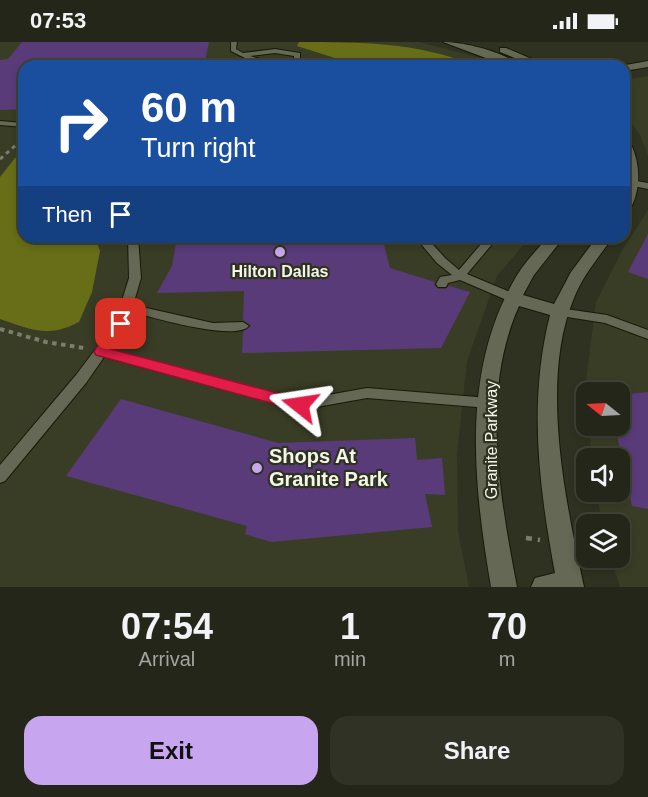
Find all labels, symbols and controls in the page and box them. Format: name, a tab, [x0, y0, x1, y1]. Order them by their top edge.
text: 07:53	[30, 8, 86, 33]
icon: right	[42, 84, 120, 162]
text: 60 m	[141, 84, 237, 131]
text: Turn right	[141, 133, 256, 163]
icon: arrive	[104, 198, 137, 231]
text: Then	[42, 202, 92, 227]
marker: Hilton Dallas	[273, 245, 287, 259]
place label: Hilton Dallas	[232, 263, 329, 280]
pin	[95, 298, 146, 349]
icon: arrive	[104, 307, 137, 340]
position arrow	[268, 373, 332, 437]
street label: Granite Parkway	[483, 381, 500, 499]
north arrow	[576, 382, 630, 436]
map controls	[576, 382, 630, 568]
place label: Shops At Granite Park	[269, 445, 389, 490]
button: sound	[576, 448, 630, 502]
marker: Shops At Granite Park	[250, 461, 264, 475]
button: layers	[576, 514, 630, 568]
text: 07:54	[121, 606, 213, 647]
text: 1	[340, 606, 360, 647]
text: 70	[487, 606, 527, 647]
text: Arrival	[139, 648, 195, 670]
text: min	[334, 648, 366, 670]
text: m	[499, 648, 515, 670]
button: Exit	[24, 716, 318, 785]
button: Share	[330, 716, 624, 785]

